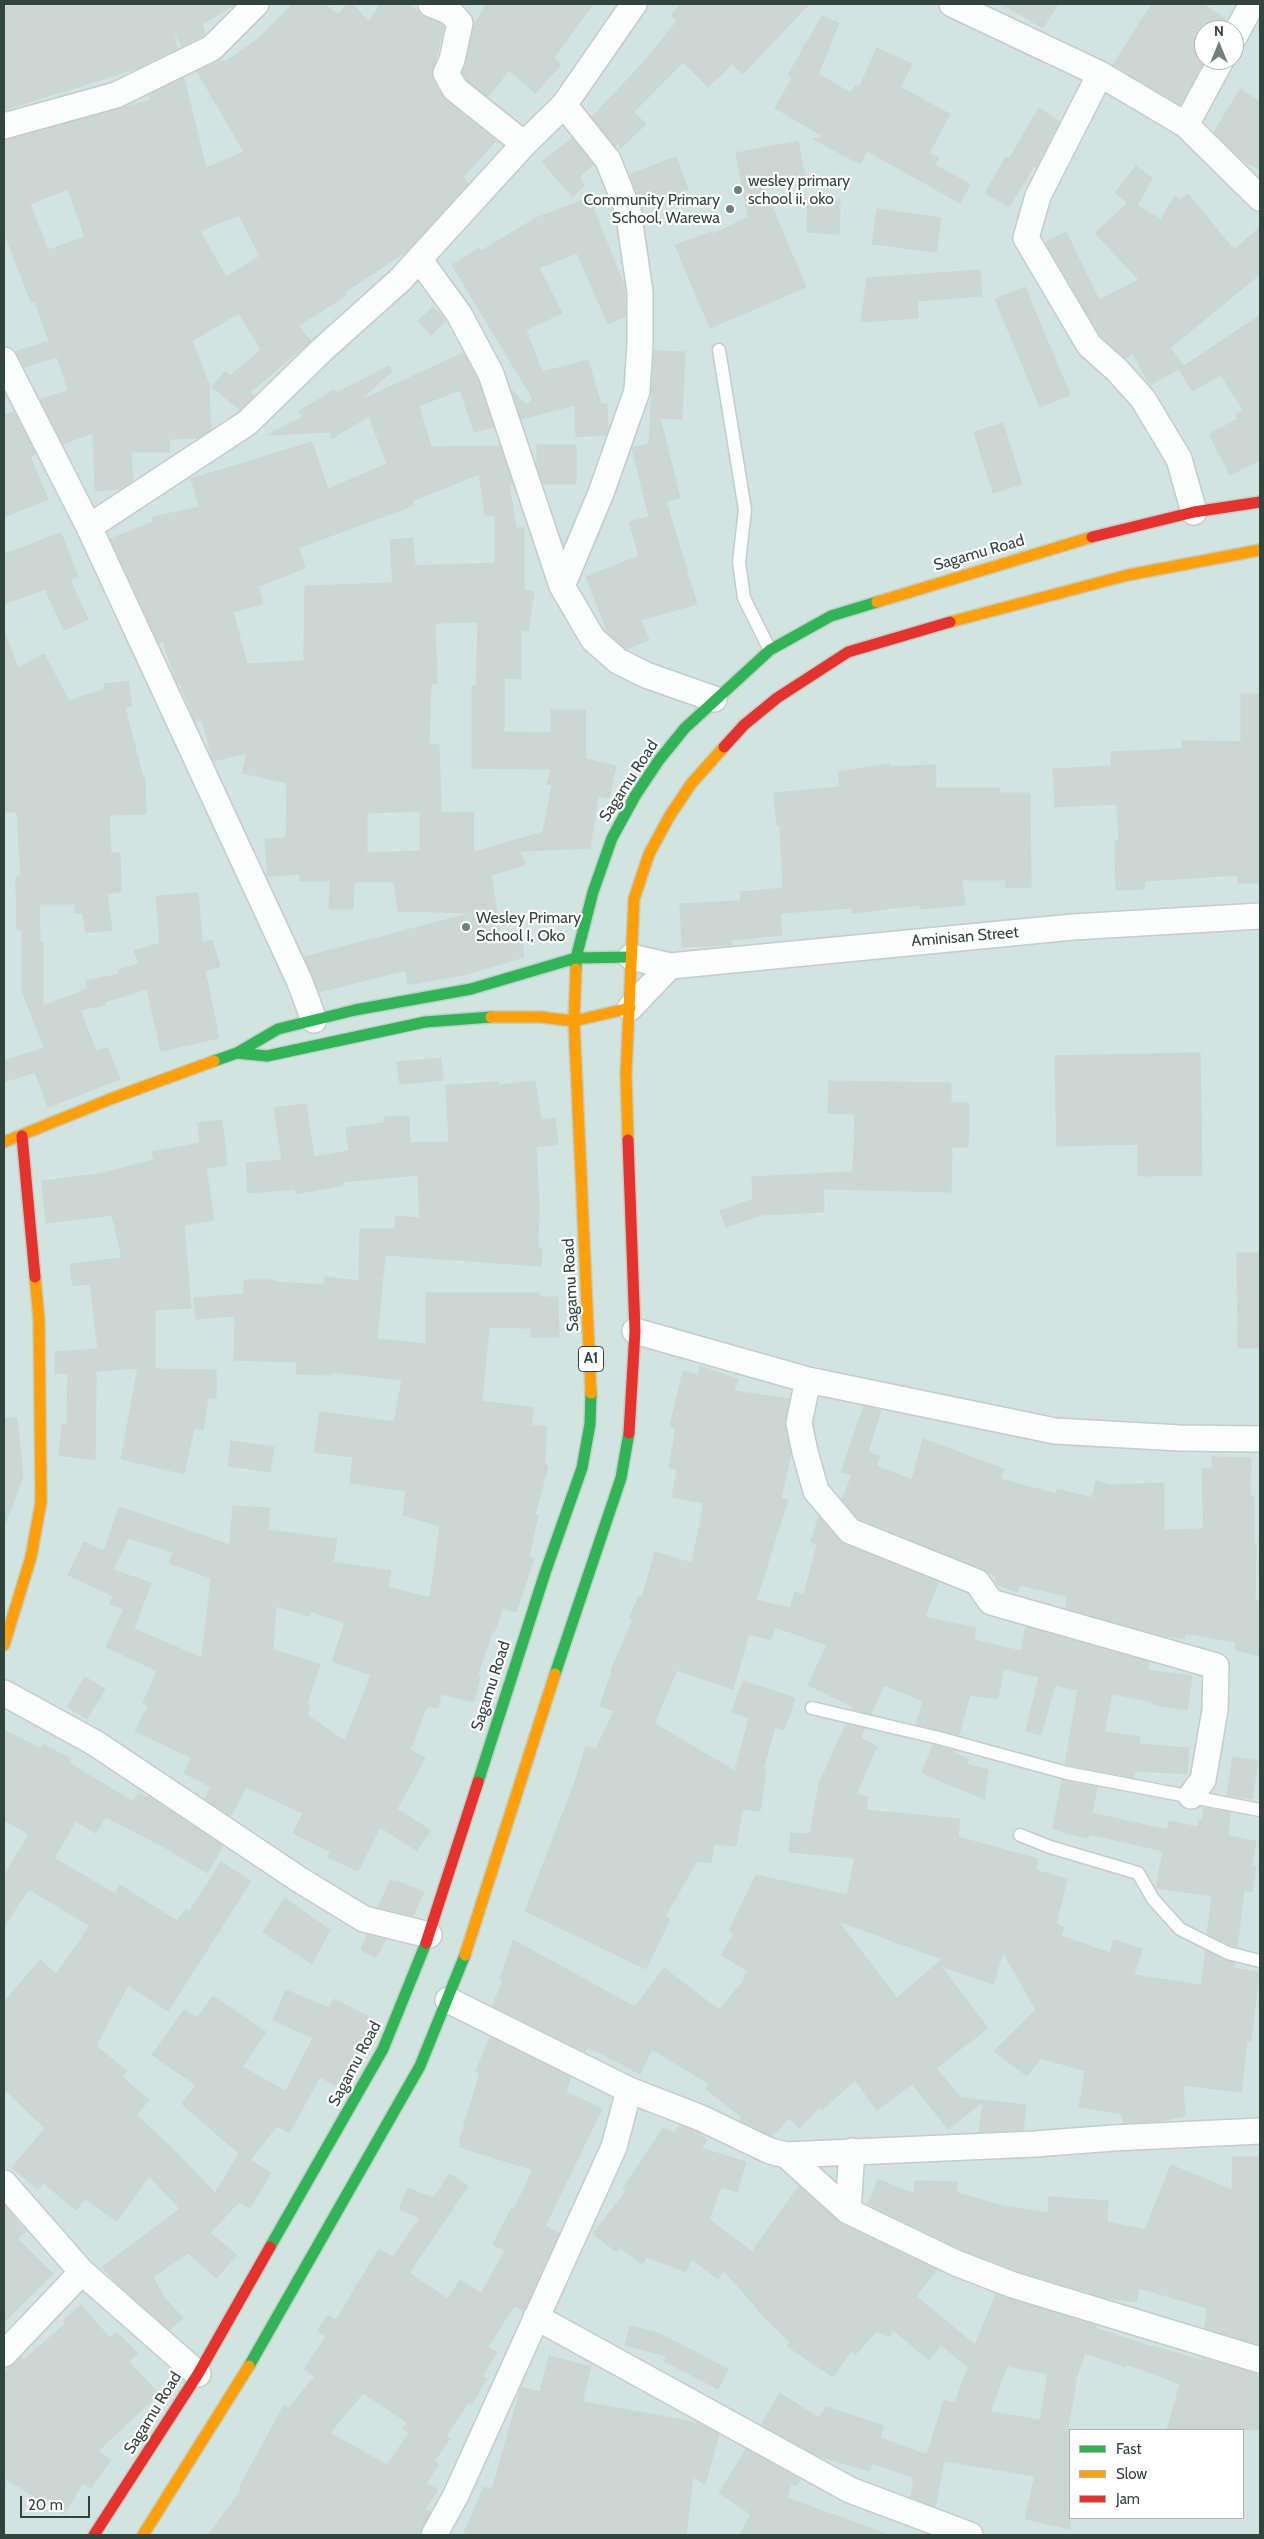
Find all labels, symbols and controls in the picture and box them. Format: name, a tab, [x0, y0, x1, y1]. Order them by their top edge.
north arrow	[1194, 20, 1244, 70]
text: N	[1214, 22, 1224, 40]
place label: wesley primary school ii, oko	[748, 171, 850, 209]
marker: wesley primary school ii, oko	[732, 184, 744, 196]
place label: Community Primary School, Warewa	[583, 190, 720, 228]
marker: Community Primary School, Warewa	[724, 203, 736, 215]
street label: Sagamu Road	[931, 531, 1027, 575]
street label: Sagamu Road	[596, 737, 662, 825]
place label: Wesley Primary School I, Oko	[476, 908, 581, 946]
marker: Wesley Primary School I, Oko	[460, 921, 472, 933]
street label: Aminisan Street	[911, 923, 1019, 951]
street label: Sagamu Road	[559, 1238, 583, 1332]
road number: A1	[578, 1346, 604, 1372]
street label: Sagamu Road	[467, 1639, 515, 1733]
street label: Sagamu Road	[325, 2018, 385, 2110]
street label: Sagamu Road	[120, 2368, 186, 2458]
legend	[1069, 2429, 1244, 2519]
text: Fast	[1116, 2440, 1141, 2458]
text: Slow	[1116, 2465, 1147, 2483]
scale bar	[22, 2486, 92, 2518]
text: Jam	[1116, 2490, 1140, 2508]
text: 20 m	[28, 2496, 63, 2514]

